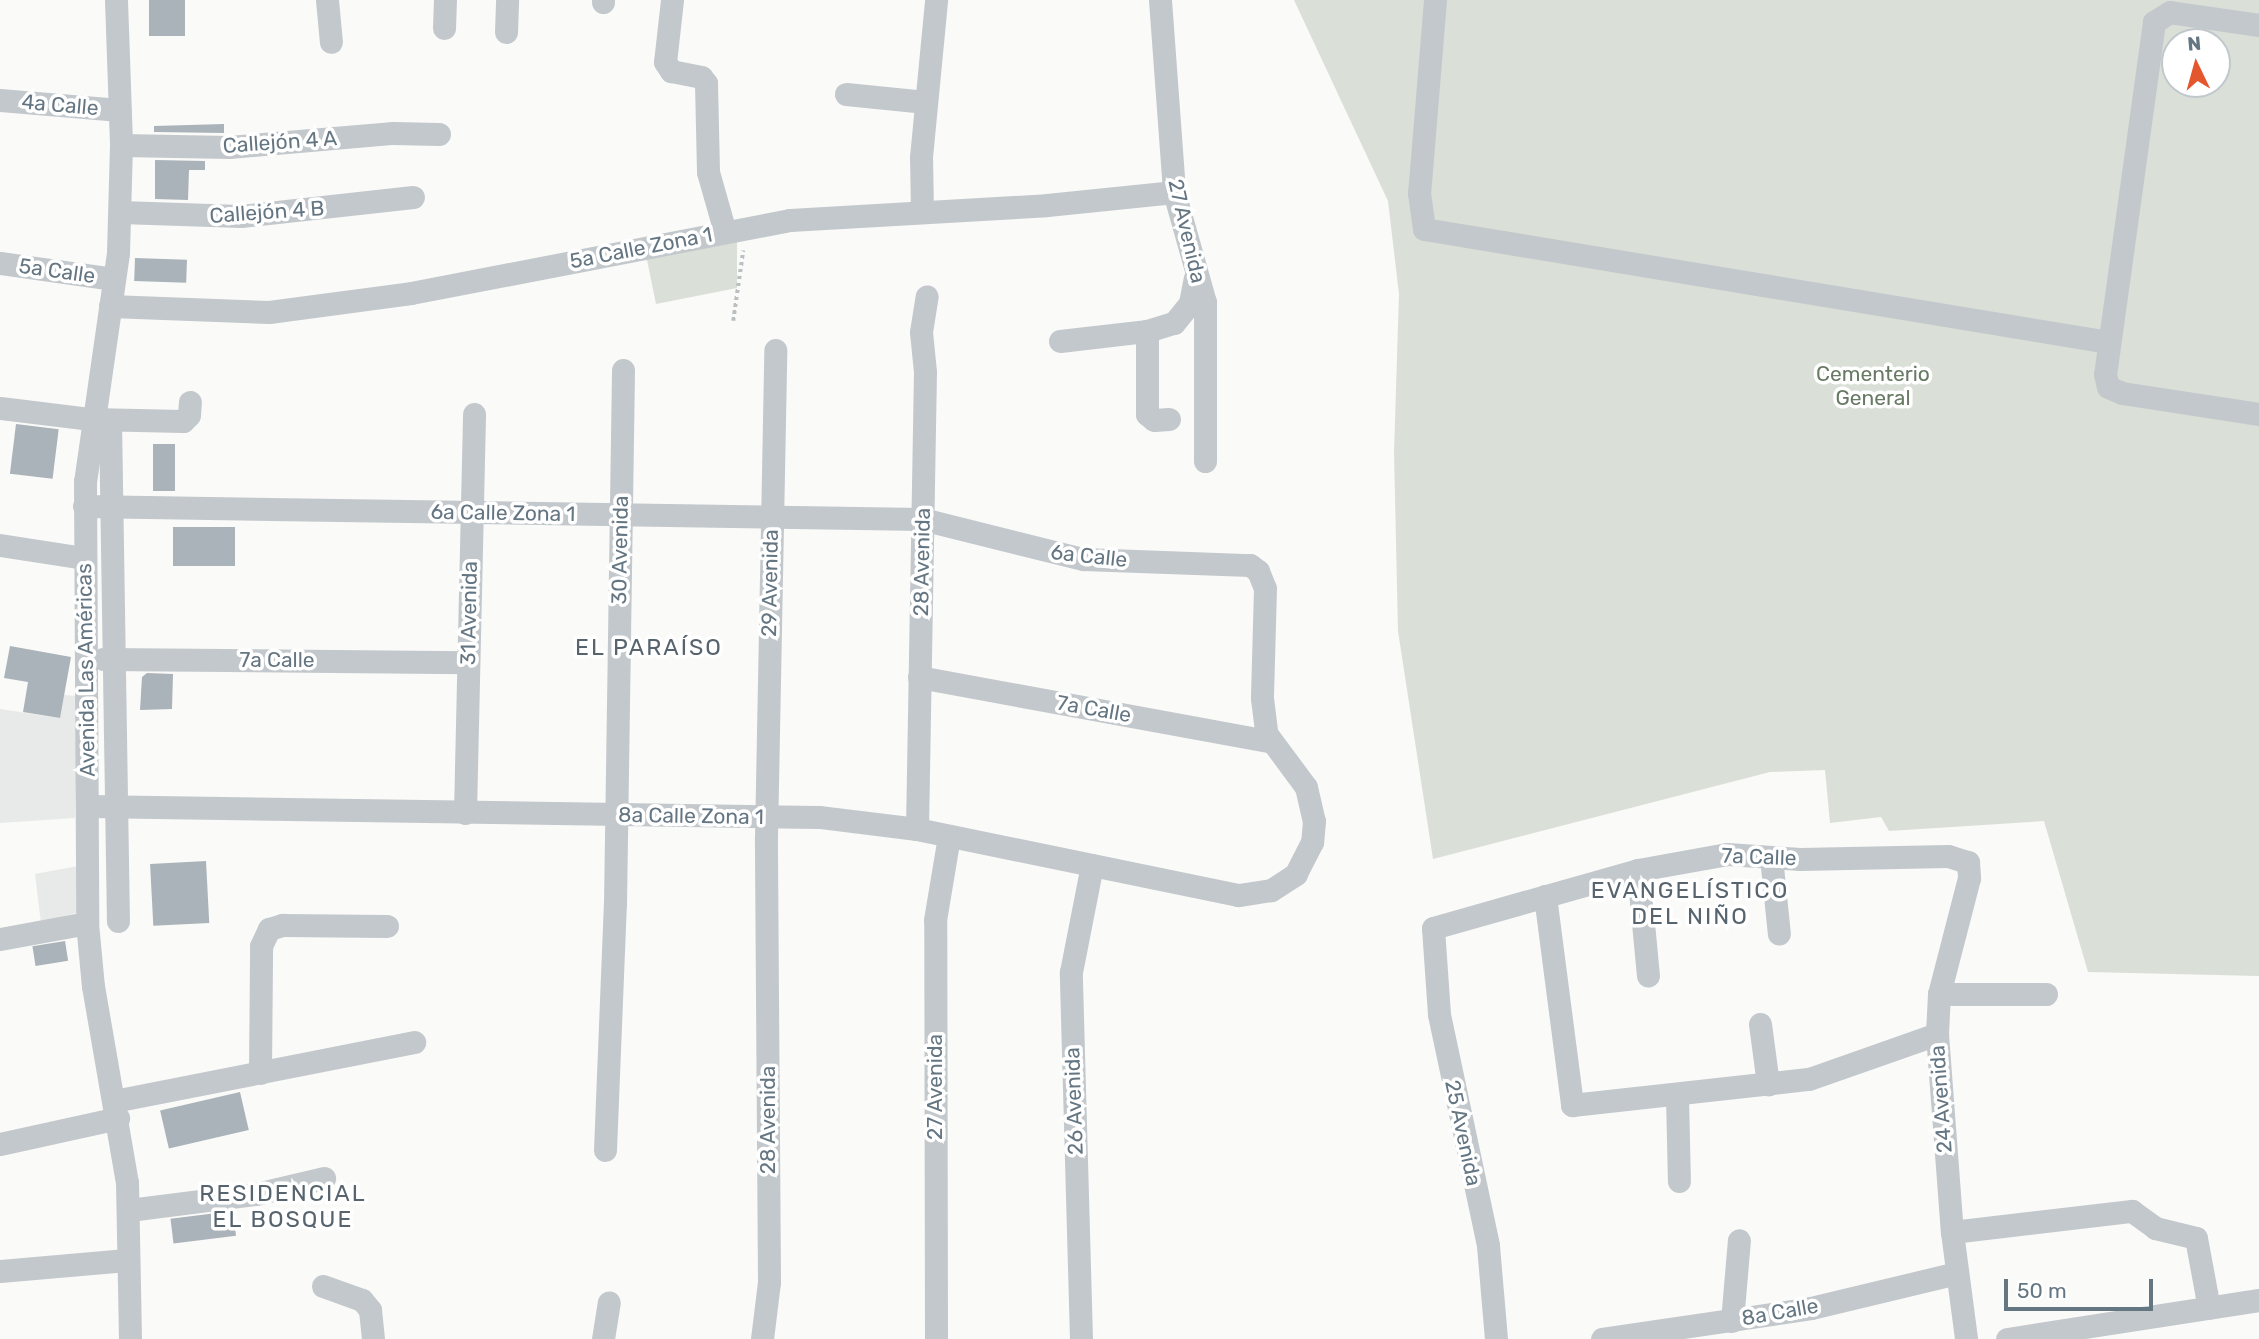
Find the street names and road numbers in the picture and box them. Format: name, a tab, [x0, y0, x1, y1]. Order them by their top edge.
street label: 4a Calle	[20, 89, 100, 121]
street label: Callejón 4 A	[222, 125, 338, 159]
street label: 27 Avenida	[1163, 176, 1211, 286]
street label: Callejón 4 B	[209, 195, 325, 229]
street label: 5a Calle Zona 1	[568, 222, 714, 274]
street label: 5a Calle	[17, 253, 97, 289]
street label: 30 Avenida	[606, 495, 634, 605]
street label: 6a Calle Zona 1	[430, 499, 576, 527]
street label: 28 Avenida	[908, 507, 936, 617]
street label: 29 Avenida	[756, 529, 784, 637]
street label: 6a Calle	[1049, 539, 1129, 573]
street label: 31 Avenida	[455, 560, 483, 666]
street label: Avenida Las Américas	[72, 563, 100, 777]
street label: 7a Calle	[239, 647, 315, 673]
street label: 7a Calle	[1055, 690, 1133, 728]
street label: 8a Calle Zona 1	[618, 802, 764, 830]
street label: 7a Calle	[1721, 843, 1797, 871]
street label: 27 Avenida	[922, 1034, 948, 1140]
street label: 24 Avenida	[1925, 1044, 1957, 1154]
street label: 26 Avenida	[1060, 1046, 1088, 1156]
street label: 28 Avenida	[755, 1065, 781, 1175]
street label: 25 Avenida	[1439, 1077, 1487, 1189]
street label: 8a Calle	[1740, 1293, 1820, 1331]

